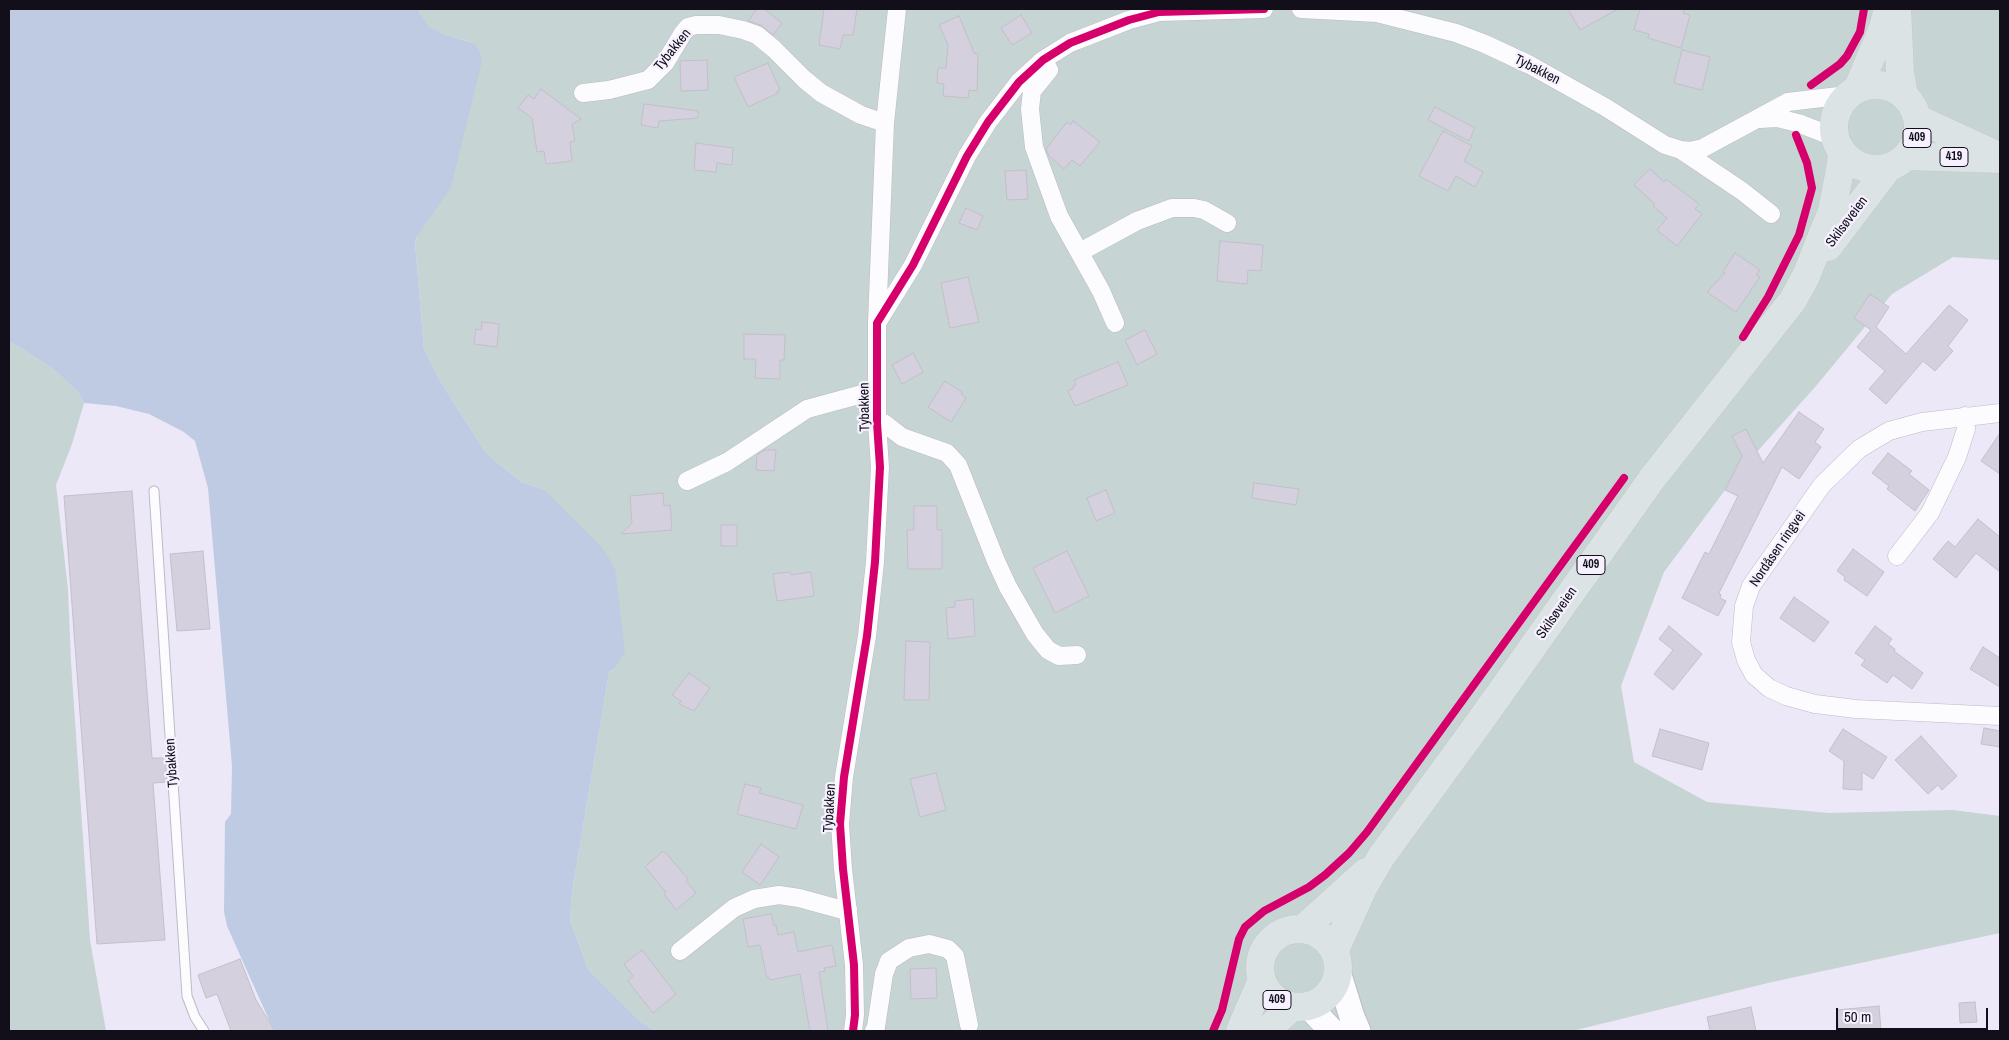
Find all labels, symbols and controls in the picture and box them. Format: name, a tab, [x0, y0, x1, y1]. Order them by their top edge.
street label: Tybakken	[651, 26, 695, 74]
street label: Tybakken	[1511, 51, 1563, 89]
road number: 409	[1903, 128, 1931, 148]
road number: 419	[1940, 148, 1968, 166]
street label: Skilsøveien	[1822, 193, 1872, 251]
street label: Tybakken	[856, 382, 874, 432]
street label: Nordåsen ringvei	[1746, 508, 1810, 590]
road number: 409	[1577, 556, 1605, 574]
street label: Skilsøveien	[1533, 584, 1581, 642]
street label: Tybakken	[162, 738, 182, 788]
street label: Tybakken	[820, 783, 840, 833]
road number: 409	[1263, 990, 1291, 1010]
scale bar	[1839, 998, 1992, 1030]
text: 50 m	[1844, 1006, 1871, 1027]

